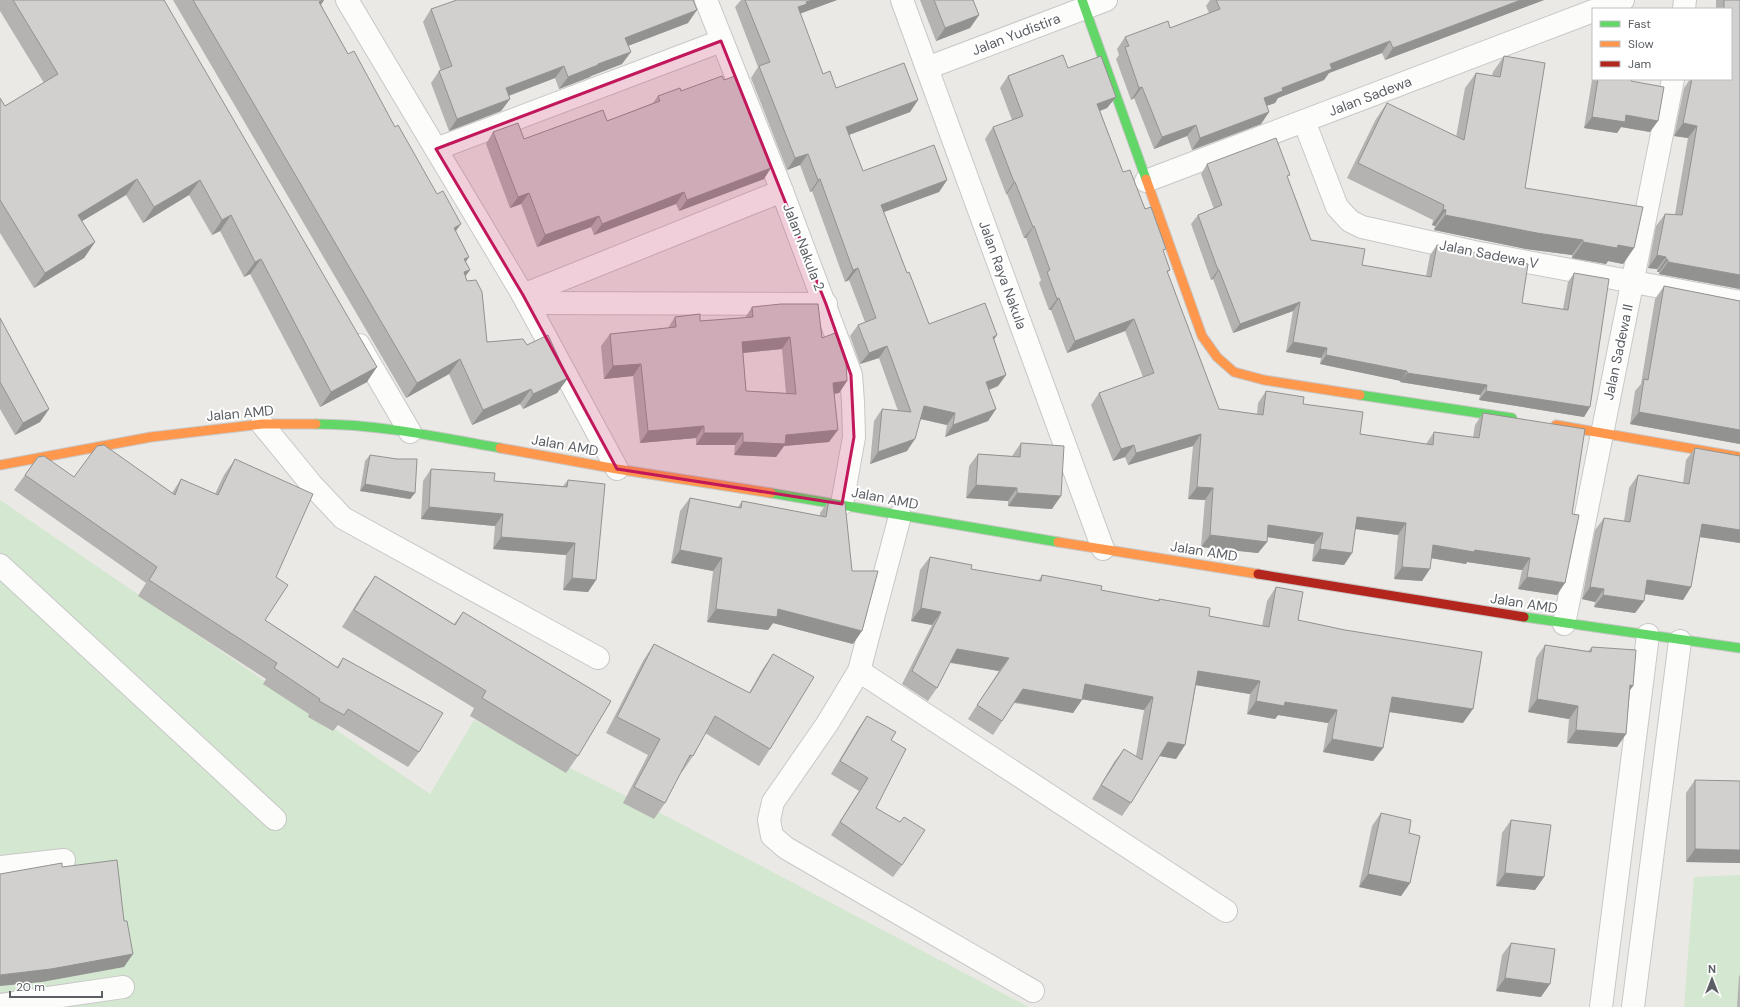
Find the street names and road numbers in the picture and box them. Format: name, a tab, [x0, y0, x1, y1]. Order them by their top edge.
street label: Jalan Yudistira	[969, 9, 1063, 59]
street label: Jalan Sadewa	[1326, 72, 1414, 120]
street label: Jalan Nakula 2	[779, 201, 829, 293]
street label: Jalan Raya Nakula	[975, 218, 1031, 332]
street label: Jalan Sadewa V	[1438, 236, 1541, 273]
street label: Jalan Sadewa II	[1599, 302, 1637, 402]
street label: Jalan AMD	[205, 401, 275, 425]
street label: Jalan AMD	[530, 430, 600, 460]
street label: Jalan AMD	[850, 483, 920, 513]
street label: Jalan AMD	[1169, 537, 1239, 565]
street label: Jalan AMD	[1489, 589, 1559, 617]

